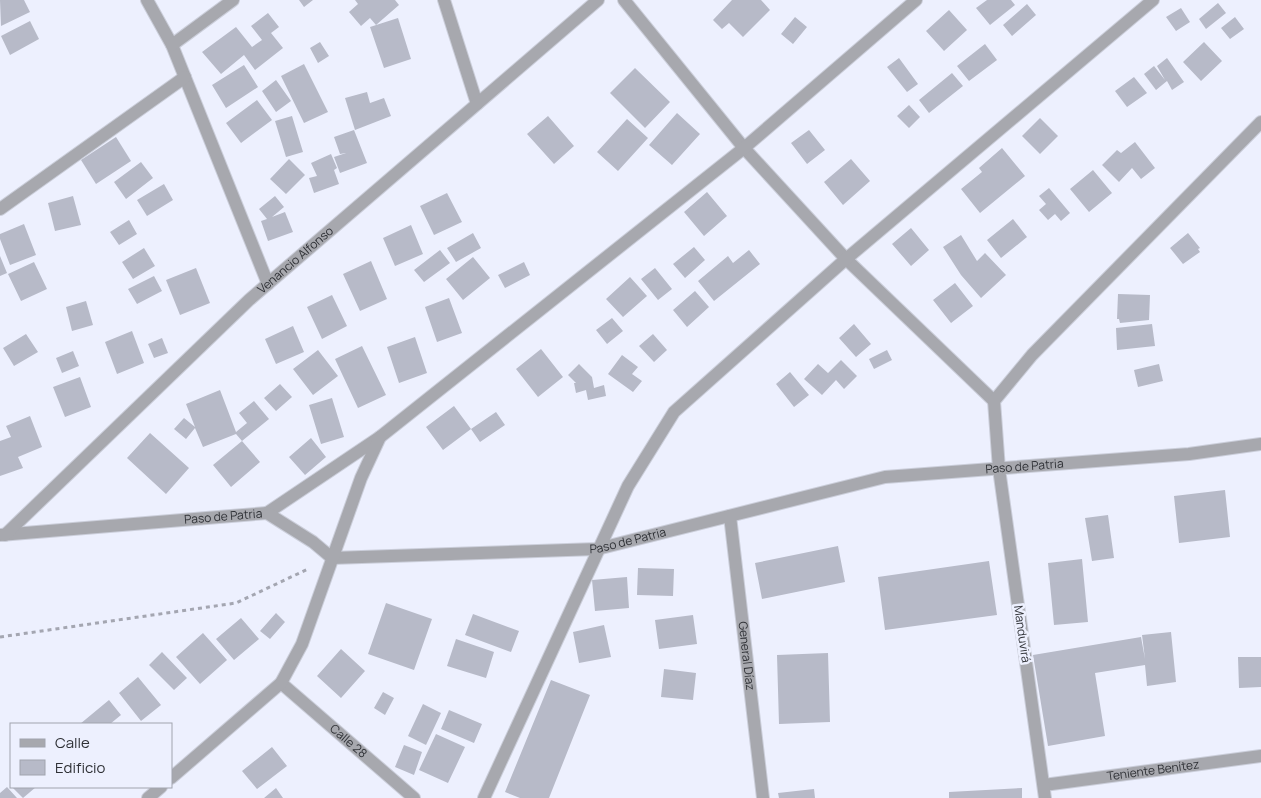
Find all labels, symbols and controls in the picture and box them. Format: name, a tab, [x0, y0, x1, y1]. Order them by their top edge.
street label: Venancio Alfonso	[253, 222, 337, 297]
street label: Paso de Patria	[985, 455, 1064, 477]
street label: Paso de Patria	[183, 504, 263, 528]
street label: Paso de Patria	[589, 523, 668, 557]
street label: Manduvirá	[1010, 604, 1035, 664]
street label: General Díaz	[734, 621, 759, 691]
street label: Calle 28	[326, 720, 371, 762]
legend	[10, 723, 172, 788]
text: Calle	[55, 732, 90, 753]
street label: Teniente Benítez	[1106, 755, 1200, 785]
text: Edificio	[55, 757, 106, 778]

